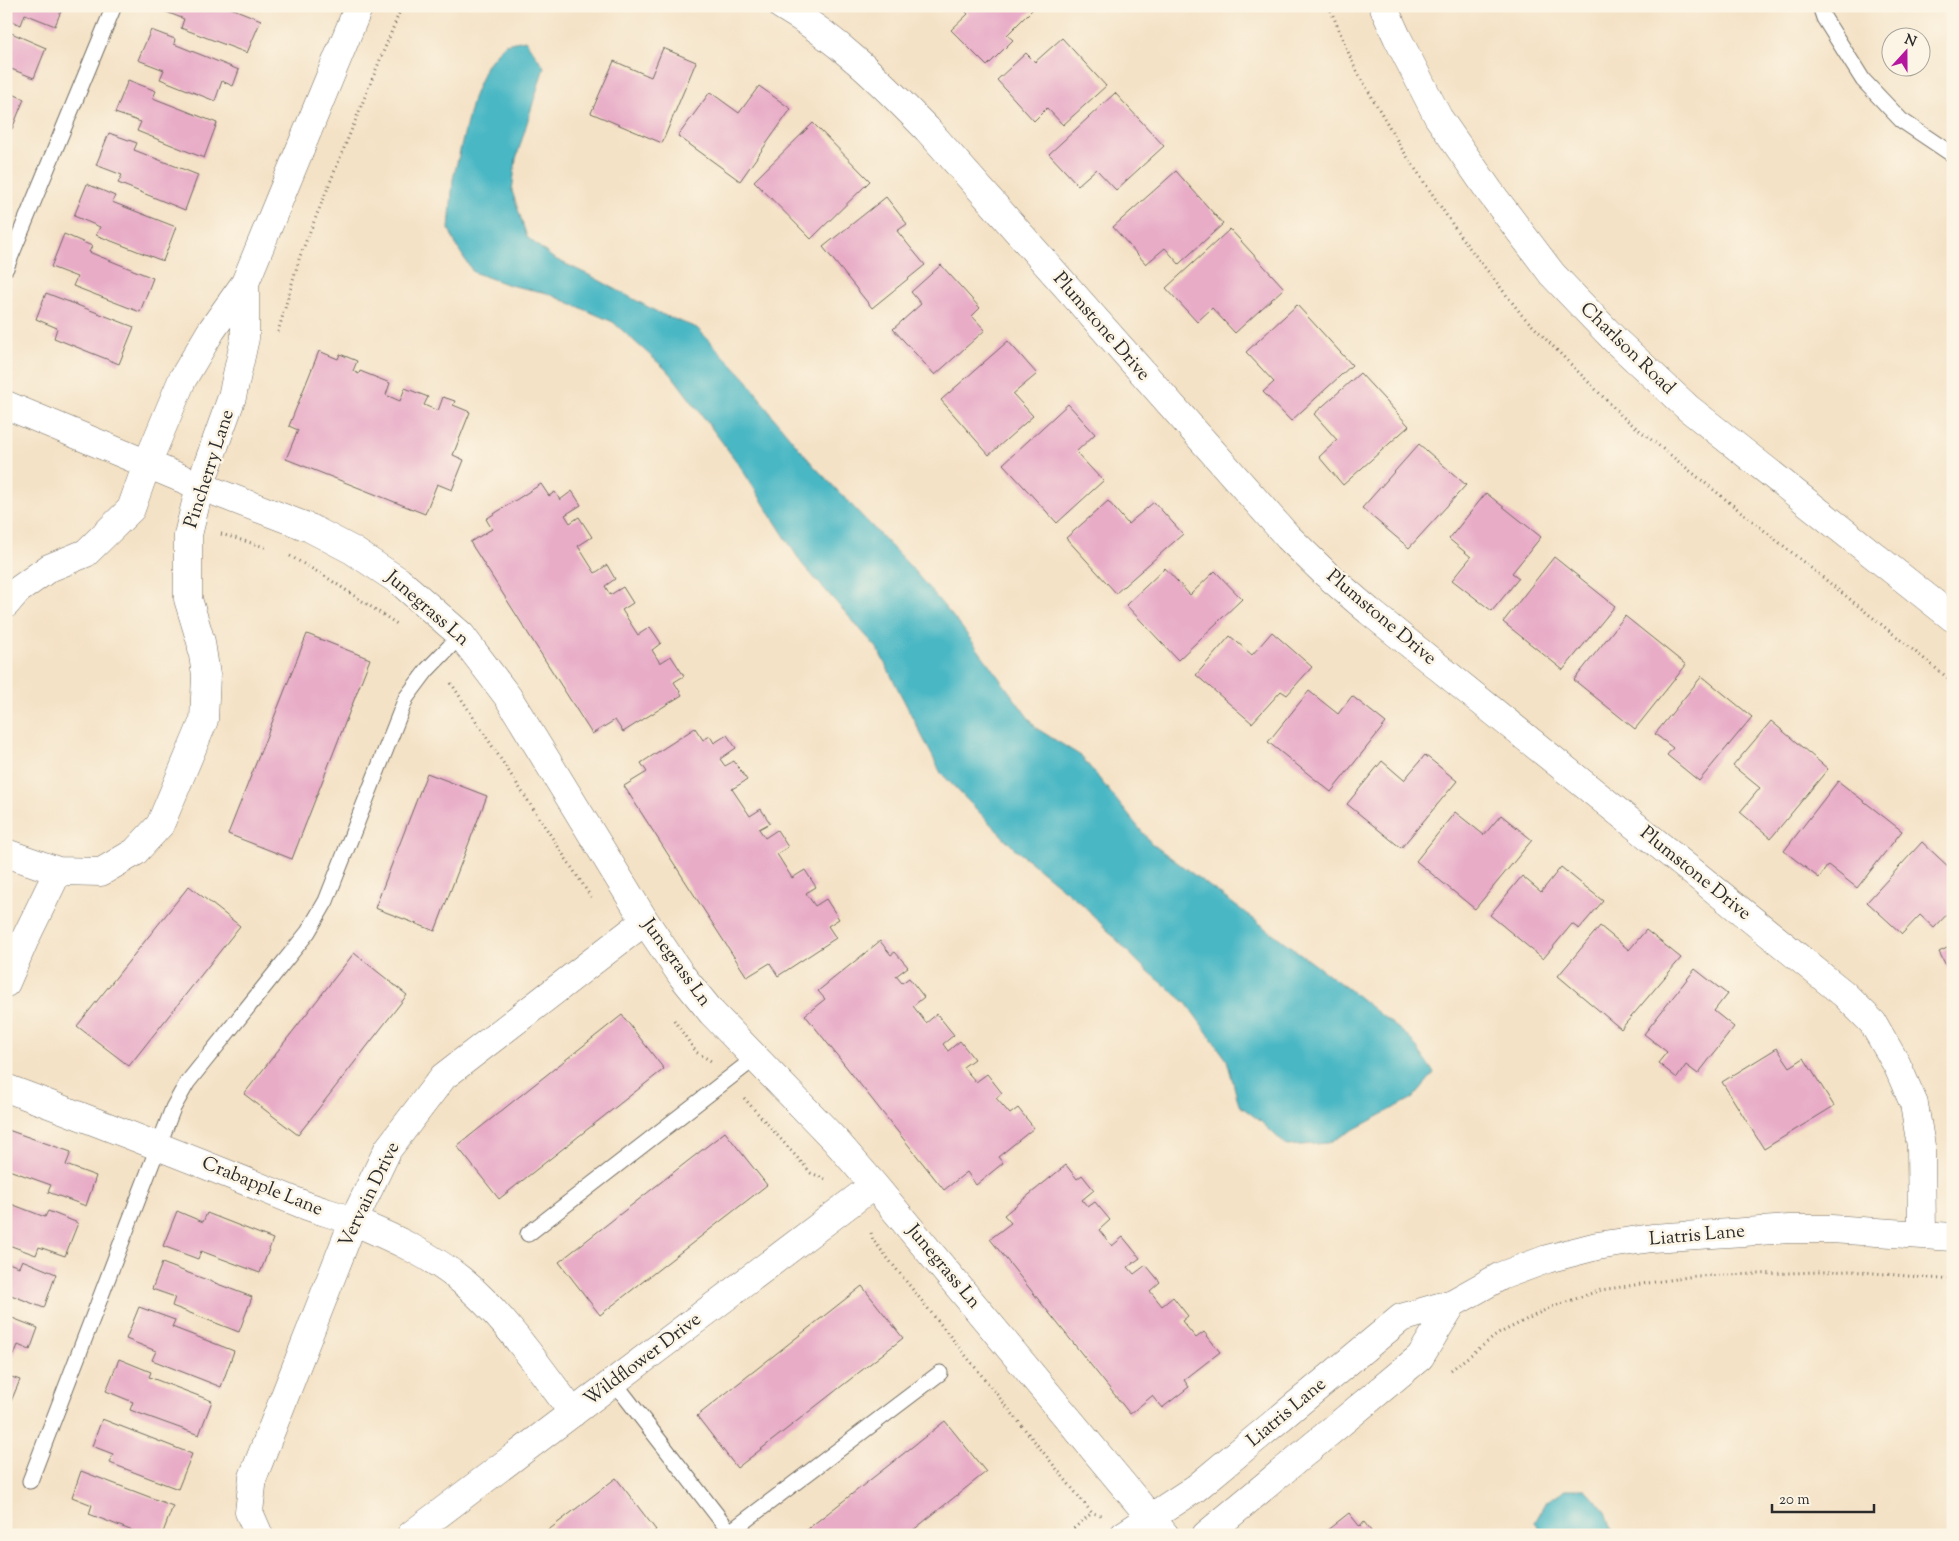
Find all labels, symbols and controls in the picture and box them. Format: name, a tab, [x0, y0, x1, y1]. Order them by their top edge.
north arrow	[1882, 28, 1932, 78]
text: N	[1901, 30, 1919, 53]
street label: Plumstone Drive	[1046, 267, 1156, 387]
street label: Charlson Road	[1573, 297, 1681, 402]
street label: Pincherry Lane	[178, 406, 242, 532]
street label: Junegrass Ln	[378, 564, 475, 653]
street label: Plumstone Drive	[1320, 564, 1442, 672]
street label: Plumstone Drive	[1633, 821, 1757, 928]
street label: Junegrass Ln	[634, 913, 717, 1013]
street label: Vervain Drive	[333, 1137, 407, 1252]
street label: Crabapple Lane	[197, 1150, 327, 1224]
street label: Junegrass Ln	[899, 1218, 987, 1315]
street label: Liatris Lane	[1648, 1218, 1746, 1254]
street label: Wildflower Drive	[579, 1307, 707, 1413]
street label: Liatris Lane	[1242, 1372, 1333, 1454]
scale bar	[1772, 1481, 1874, 1513]
text: 20 m	[1779, 1490, 1810, 1511]

